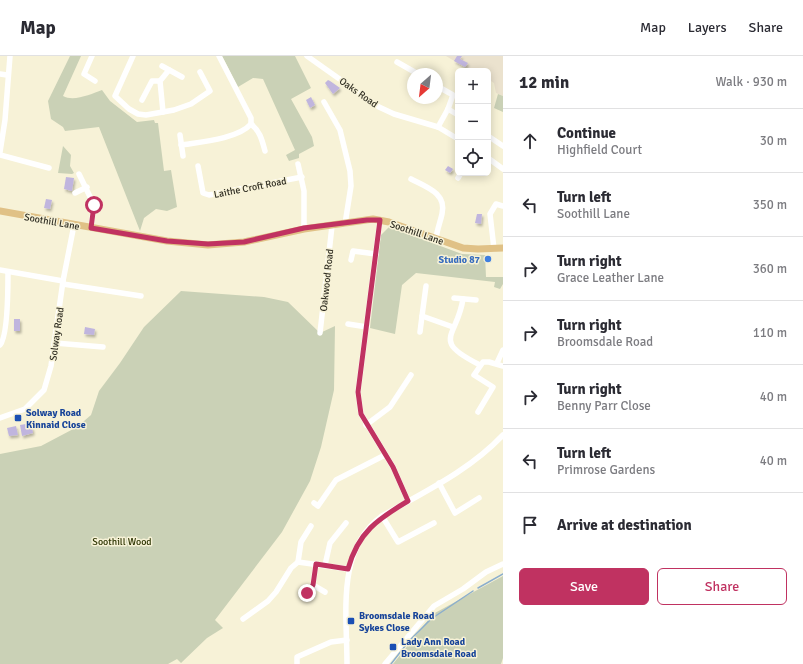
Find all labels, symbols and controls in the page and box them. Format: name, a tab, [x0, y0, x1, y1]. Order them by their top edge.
text: Map	[20, 16, 56, 40]
text: Map	[640, 19, 666, 36]
text: Layers	[688, 19, 727, 36]
text: Share	[749, 19, 783, 36]
north arrow	[407, 68, 443, 104]
map controls	[455, 68, 491, 176]
button: +	[455, 68, 491, 104]
text: 12 min	[519, 72, 569, 93]
text: Walk · 930 m	[716, 74, 787, 90]
street label: Oaks Road	[337, 75, 380, 111]
button: −	[455, 104, 491, 140]
text: Continue	[557, 124, 616, 142]
icon: ahead	[519, 130, 541, 152]
text: 30 m	[760, 133, 787, 149]
button: locate	[455, 140, 491, 176]
text: Highfield Court	[557, 142, 642, 158]
street label: Laithe Croft Road	[213, 175, 288, 201]
text: Turn left	[557, 188, 611, 206]
icon: left	[519, 194, 541, 216]
route start	[85, 196, 103, 214]
text: 350 m	[753, 197, 787, 213]
text: Soothill Lane	[557, 206, 630, 222]
street label: Soothill Lane	[23, 211, 81, 233]
street label: Soothill Lane	[388, 218, 445, 248]
street label: Oakwood Road	[318, 248, 336, 312]
text: Turn right	[557, 252, 622, 270]
place label: Studio 87	[439, 254, 481, 266]
marker: Studio 87	[483, 254, 493, 264]
icon: right	[519, 258, 541, 280]
text: 360 m	[753, 261, 787, 277]
text: Grace Leather Lane	[557, 270, 664, 286]
street label: Solway Road	[47, 307, 67, 362]
text: Turn right	[557, 316, 622, 334]
icon: right	[519, 322, 541, 344]
text: 110 m	[753, 325, 787, 341]
text: Broomsdale Road	[557, 334, 653, 350]
text: Turn right	[557, 380, 622, 398]
icon: right	[519, 386, 541, 408]
text: 40 m	[760, 389, 787, 405]
text: Benny Parr Close	[557, 398, 651, 414]
place label: Solway Road Kinnaid Close	[26, 407, 86, 431]
marker: Solway Road Kinnaid Close	[13, 413, 23, 423]
text: Turn left	[557, 444, 611, 462]
icon: left	[519, 450, 541, 472]
text: 40 m	[760, 453, 787, 469]
text: Primrose Gardens	[557, 462, 655, 478]
icon: arrive	[519, 514, 541, 536]
text: Arrive at destination	[557, 516, 692, 534]
park label: Soothill Wood	[92, 536, 152, 548]
button: Save	[519, 568, 649, 605]
button: Share	[657, 568, 787, 605]
route end	[298, 584, 316, 602]
place label: Broomsdale Road Sykes Close	[359, 610, 435, 634]
marker: Broomsdale Road Sykes Close	[346, 616, 356, 626]
place label: Lady Ann Road Broomsdale Road	[401, 636, 477, 660]
marker: Lady Ann Road Broomsdale Road	[388, 642, 398, 652]

